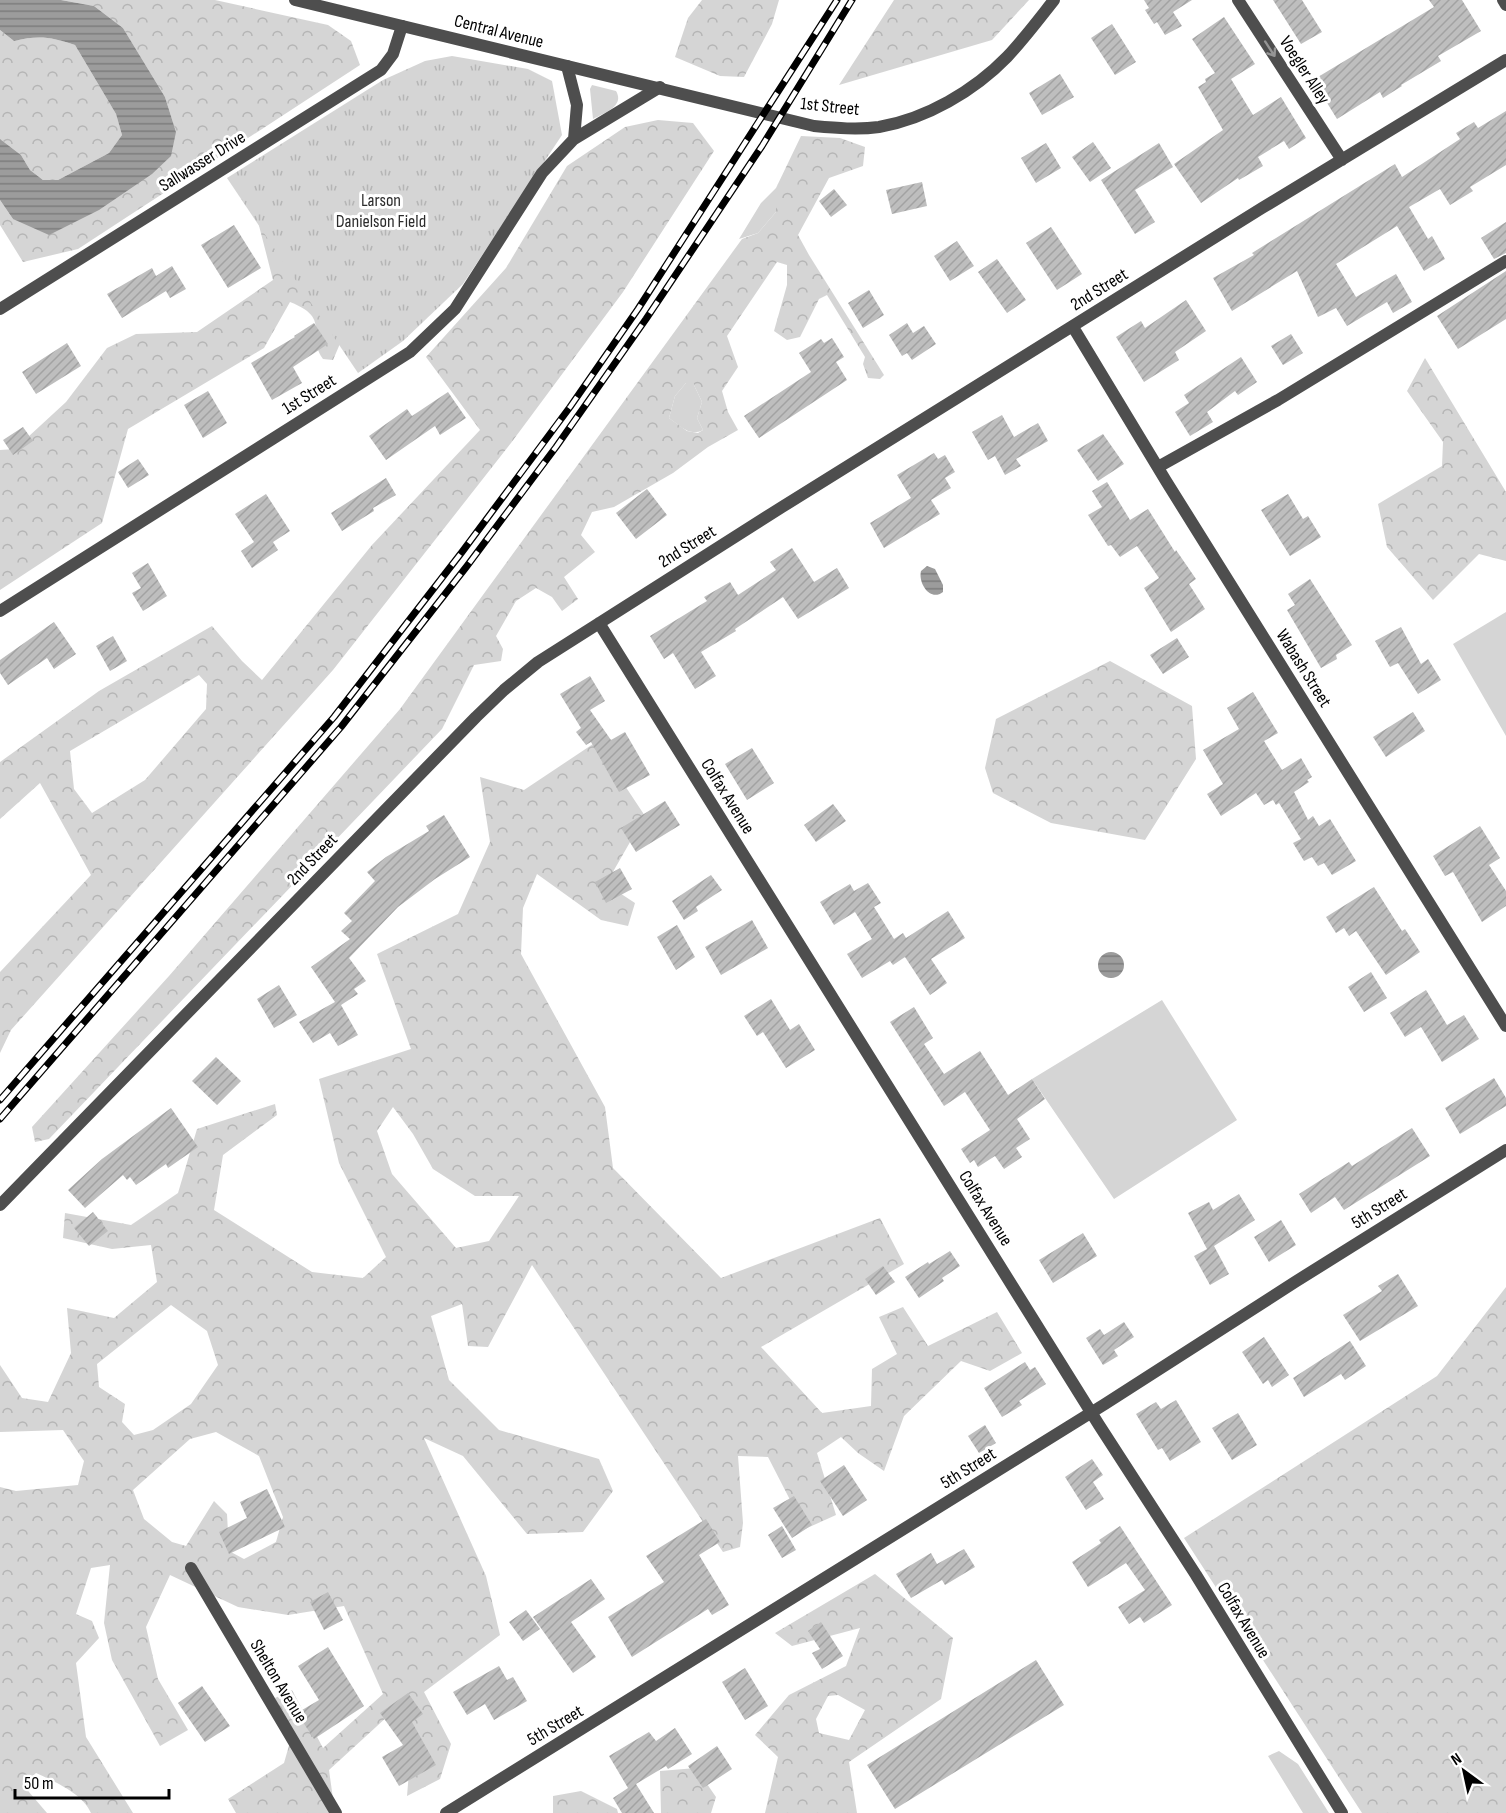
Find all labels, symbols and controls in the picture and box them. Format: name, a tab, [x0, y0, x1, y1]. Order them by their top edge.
street label: Central Avenue	[452, 10, 546, 53]
street label: Voegler Alley	[1275, 32, 1334, 108]
one-way arrow	[1264, 40, 1276, 57]
street label: 1st Street	[799, 93, 861, 120]
street label: Sallwasser Drive	[155, 127, 249, 196]
park label: Larson Danielson Field	[336, 190, 426, 232]
street label: 2nd Street	[1067, 263, 1132, 315]
street label: 1st Street	[279, 370, 340, 419]
street label: 2nd Street	[655, 520, 720, 572]
street label: Wabash Street	[1271, 626, 1336, 711]
street label: Colfax Avenue	[696, 755, 759, 838]
street label: 2nd Street	[283, 829, 342, 889]
street label: Colfax Avenue	[954, 1167, 1017, 1250]
street label: 5th Street	[1348, 1183, 1411, 1234]
street label: 5th Street	[937, 1443, 1000, 1494]
street label: Colfax Avenue	[1213, 1578, 1274, 1662]
street label: Shelton Avenue	[246, 1636, 312, 1727]
street label: 5th Street	[524, 1700, 587, 1750]
north arrow	[1434, 1741, 1494, 1801]
text: N	[1448, 1749, 1465, 1770]
scale bar	[15, 1762, 170, 1800]
text: 50 m	[24, 1773, 54, 1794]

